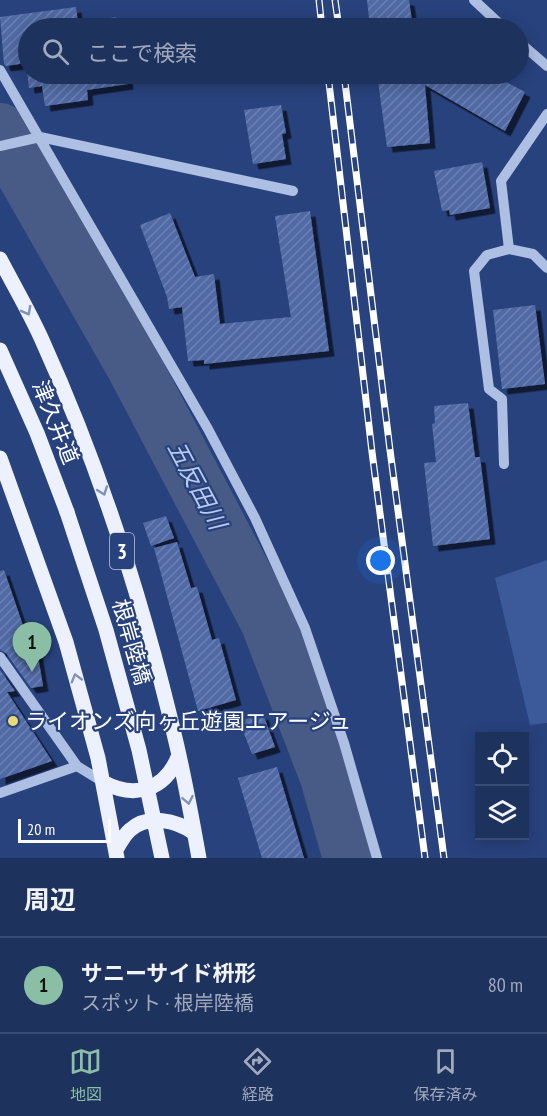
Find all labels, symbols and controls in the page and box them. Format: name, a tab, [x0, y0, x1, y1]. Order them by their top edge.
search box	[18, 18, 529, 84]
icon: search	[39, 35, 72, 68]
text: ここで検索	[87, 39, 197, 67]
one-way arrow	[20, 305, 31, 315]
street label: 津久井道	[27, 376, 85, 468]
water label: 五反田川	[161, 435, 235, 537]
one-way arrow	[95, 485, 108, 496]
road number: 3	[110, 533, 134, 569]
your location	[366, 546, 395, 575]
street label: 根岸陸橋	[106, 596, 158, 688]
pin: 1	[12, 622, 51, 672]
one-way arrow	[70, 674, 83, 684]
place label: ライオンズ向ヶ丘遊園エアージュ	[25, 707, 351, 735]
marker: ライオンズ向ヶ丘遊園エアージュ	[6, 714, 20, 728]
map controls	[475, 732, 529, 840]
button: locate	[475, 732, 529, 786]
button: layers	[475, 786, 529, 840]
one-way arrow	[181, 795, 194, 805]
scale bar	[18, 816, 111, 844]
text: 20 m	[27, 819, 55, 839]
text: 周辺	[24, 883, 76, 916]
text: サニーサイド枡形	[81, 959, 257, 987]
text: 1	[39, 972, 48, 998]
text: 80 m	[488, 972, 523, 998]
text: スポット · 根岸陸橋	[81, 990, 254, 1016]
tab: 地図	[69, 1045, 102, 1105]
tab: 経路	[241, 1045, 274, 1105]
tab: 保存済み	[413, 1045, 477, 1105]

